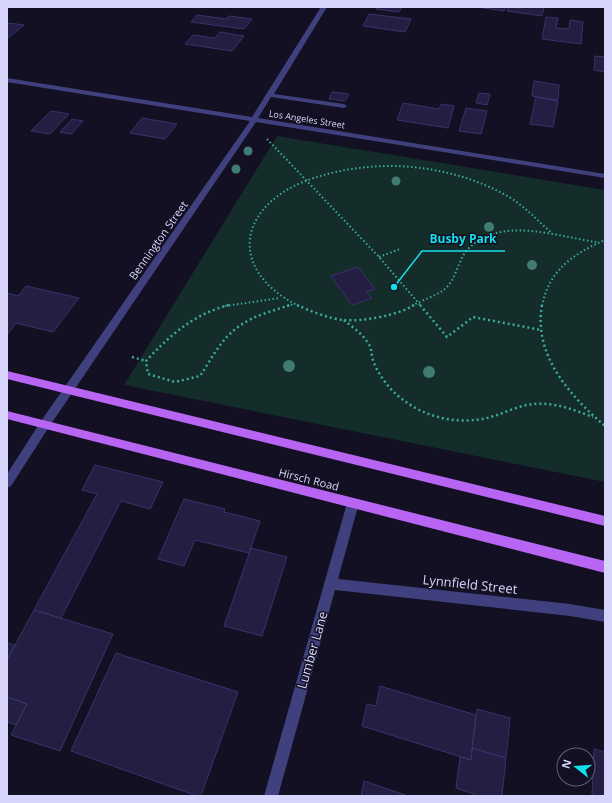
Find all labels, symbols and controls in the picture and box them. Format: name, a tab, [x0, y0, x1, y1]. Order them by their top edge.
street label: Los Angeles Street	[268, 107, 346, 131]
street label: Bennington Street	[125, 197, 191, 282]
callout: Busby Park	[422, 227, 505, 251]
text: Busby Park	[429, 230, 497, 247]
street label: Hirsch Road	[277, 464, 341, 494]
street label: Lynnfield Street	[422, 570, 519, 598]
street label: Lumber Lane	[292, 609, 332, 691]
north arrow	[556, 747, 596, 787]
text: N	[557, 757, 574, 770]

